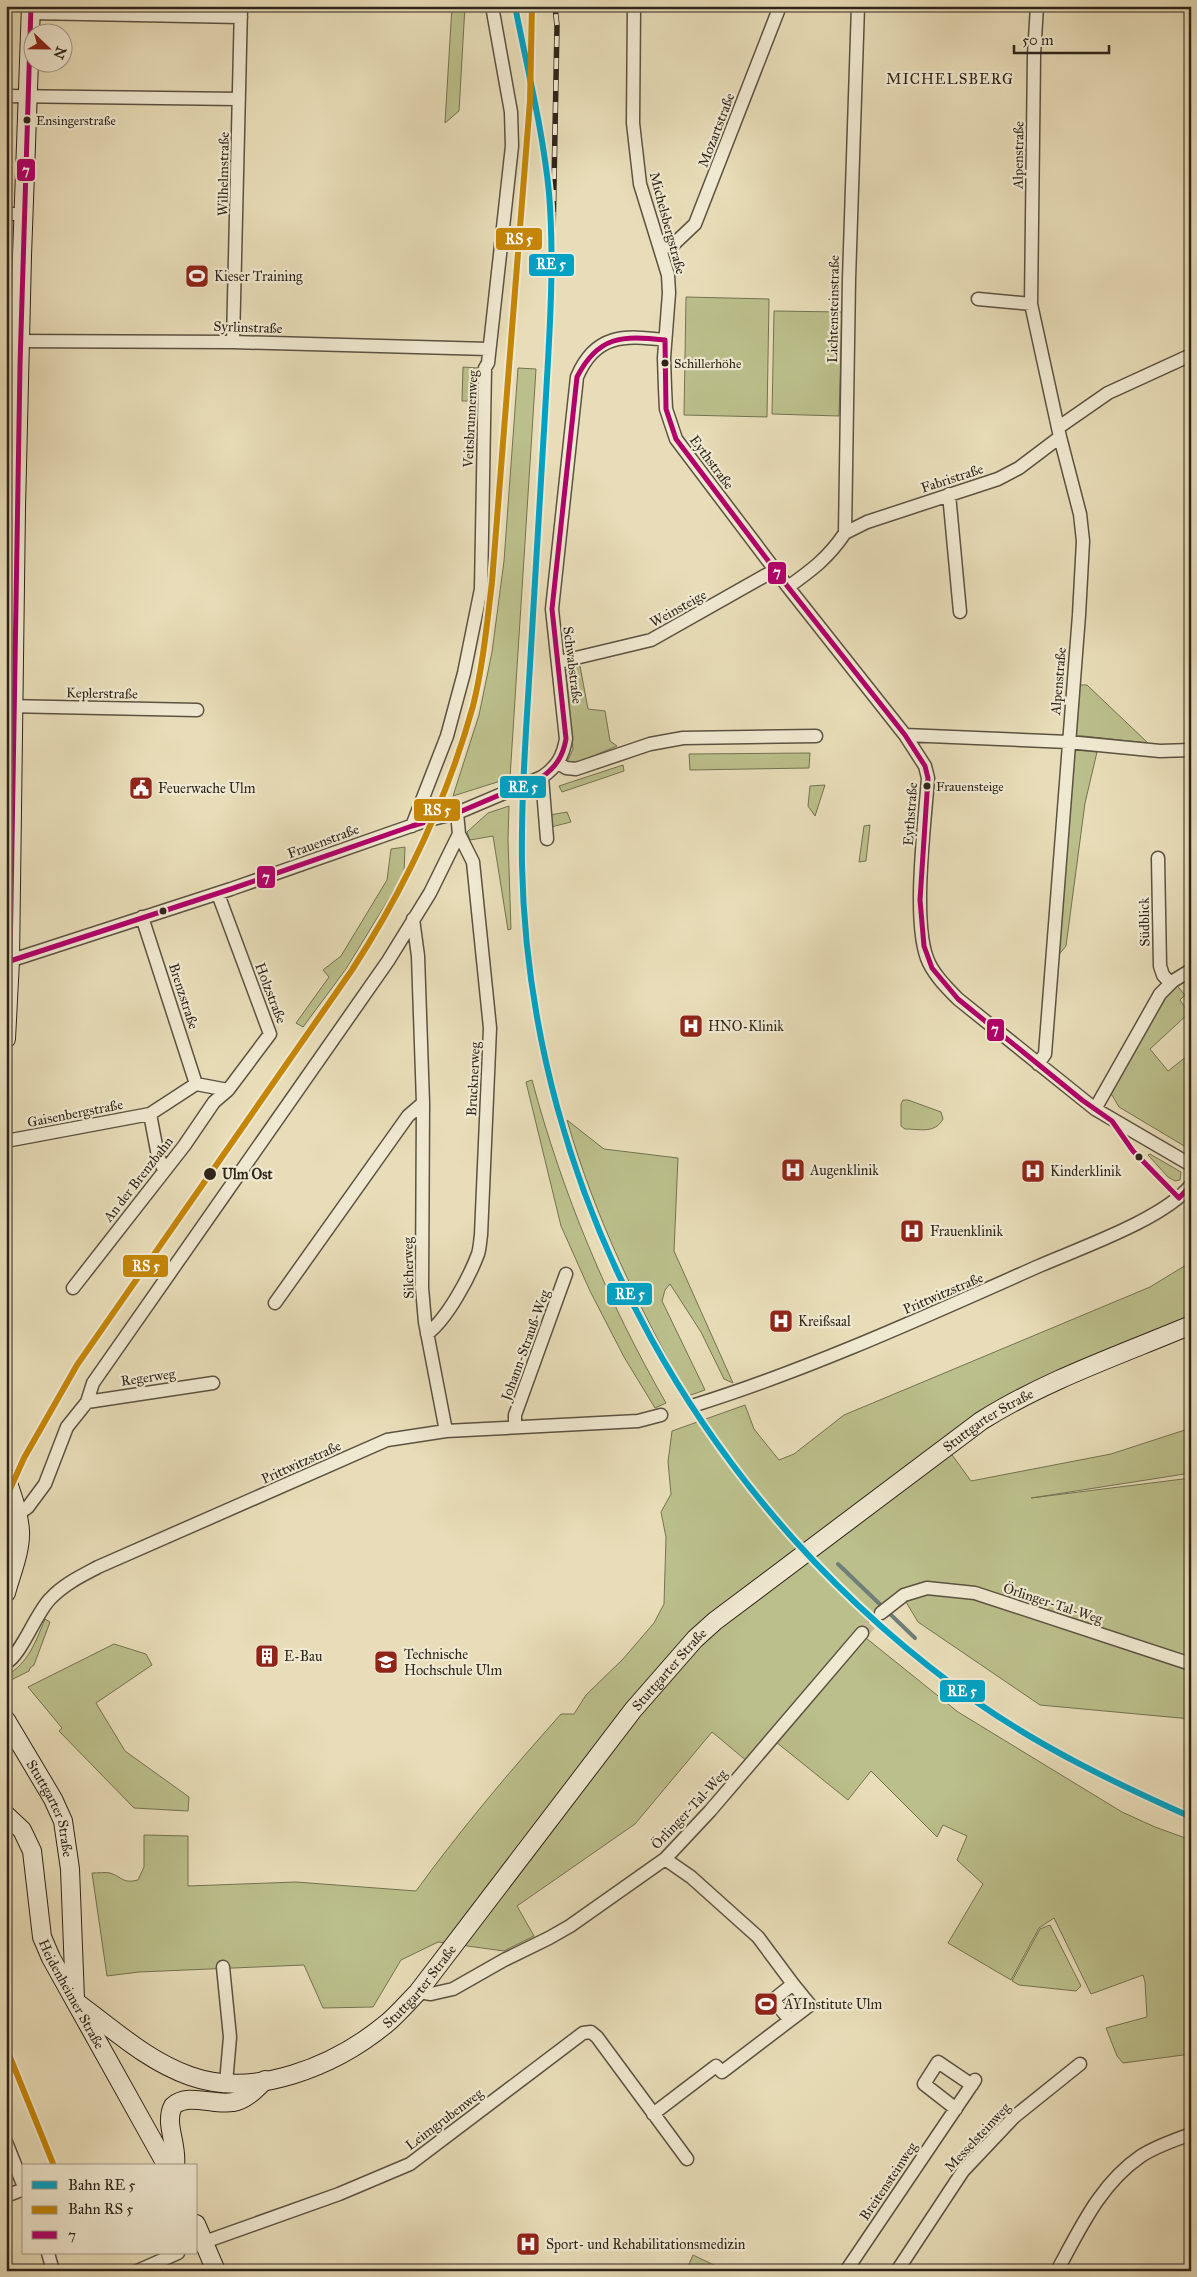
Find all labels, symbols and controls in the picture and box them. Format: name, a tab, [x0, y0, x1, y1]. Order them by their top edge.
north arrow	[22, 22, 72, 72]
scale bar	[1014, 22, 1110, 54]
text: 50 m	[1022, 31, 1054, 49]
text: N	[49, 44, 70, 61]
district label: MICHELSBERG	[886, 70, 1014, 88]
street label: Mozartstraße	[694, 90, 738, 170]
place label: Ensingerstraße	[36, 113, 116, 129]
marker: Ensingerstraße	[22, 115, 32, 125]
street label: Alpenstraße	[1009, 121, 1028, 190]
street label: Wilhelmstraße	[214, 132, 233, 216]
line badge: 7	[16, 158, 36, 182]
text: 7	[22, 162, 30, 179]
street label: Michelsbergstraße	[646, 170, 689, 276]
line badge: RS 5	[495, 227, 543, 251]
text: RS 5	[505, 231, 533, 248]
line badge: RE 5	[528, 253, 575, 277]
street label: Lichtensteinstraße	[824, 255, 843, 363]
text: RE 5	[536, 256, 566, 273]
sports icon: Kieser Training	[184, 263, 210, 289]
place label: Kieser Training	[214, 268, 303, 285]
street label: Syrlinstraße	[213, 318, 283, 337]
place label: Schillerhöhe	[674, 356, 742, 372]
marker: Schillerhöhe	[660, 358, 670, 368]
street label: Veitsbrunnenweg	[459, 369, 482, 469]
street label: Eythstraße	[686, 432, 738, 493]
street label: Fabristraße	[919, 460, 986, 497]
line badge: 7	[767, 561, 787, 585]
text: 7	[773, 564, 781, 581]
street label: Weinsteige	[647, 586, 710, 631]
street label: Schwabstraße	[559, 625, 586, 705]
street label: Alpenstraße	[1047, 646, 1070, 717]
street label: Keplerstraße	[66, 684, 138, 703]
public building icon: Feuerwache Ulm	[128, 775, 154, 801]
line badge: RE 5	[499, 775, 547, 799]
text: RE 5	[508, 779, 538, 796]
place label: Frauensteige	[936, 779, 1004, 795]
place label: Feuerwache Ulm	[158, 780, 256, 797]
marker: Frauensteige	[922, 781, 932, 791]
street label: Eythstraße	[900, 782, 921, 846]
line badge: RS 5	[413, 798, 461, 822]
text: RS 5	[423, 802, 451, 819]
street label: Frauenstraße	[285, 821, 362, 862]
line badge: 7	[256, 865, 276, 889]
text: 7	[262, 869, 270, 886]
street label: Südblick	[1136, 897, 1153, 947]
unlabelled marker	[158, 906, 168, 916]
street label: Holzstraße	[251, 960, 290, 1026]
street label: Brenzstraße	[165, 961, 202, 1032]
hospital icon: HNO-Klinik	[678, 1013, 704, 1039]
place label: HNO-Klinik	[708, 1018, 784, 1035]
line badge: 7	[986, 1018, 1005, 1042]
text: 7	[991, 1021, 999, 1038]
street label: Brucknerweg	[463, 1041, 484, 1117]
street label: Gaisenbergstraße	[26, 1096, 125, 1131]
street label: An der Brenzbahn	[99, 1133, 177, 1226]
unlabelled marker	[1134, 1152, 1144, 1162]
hospital icon: Augenklinik	[780, 1157, 806, 1183]
hospital icon: Kinderklinik	[1020, 1158, 1046, 1184]
place label: Augenklinik	[809, 1162, 879, 1179]
place label: Kinderklinik	[1050, 1163, 1122, 1180]
marker: Ulm Ost	[202, 1166, 218, 1182]
place label: Ulm Ost	[222, 1166, 272, 1183]
hospital icon: Frauenklinik	[899, 1218, 925, 1244]
place label: Frauenklinik	[930, 1223, 1003, 1240]
street label: Silcherweg	[399, 1236, 418, 1299]
line badge: RS 5	[122, 1254, 169, 1278]
text: RS 5	[132, 1258, 160, 1275]
street label: Prittwitzstraße	[900, 1269, 986, 1318]
line badge: RE 5	[606, 1282, 653, 1306]
text: RE 5	[615, 1286, 645, 1303]
street label: Johann-Strauß-Weg	[497, 1287, 555, 1405]
hospital icon: Kreißsaal	[768, 1308, 794, 1334]
place label: Kreißsaal	[798, 1313, 851, 1330]
street label: Regerweg	[120, 1365, 177, 1390]
street label: Stuttgarter Straße	[940, 1385, 1036, 1456]
street label: Prittwitzstraße	[259, 1437, 344, 1488]
street label: Örlinger-Tal-Weg	[1001, 1577, 1106, 1628]
street label: Stuttgarter Straße	[628, 1625, 710, 1714]
building icon: E-Bau	[254, 1643, 280, 1669]
place label: Technische Hochschule Ulm	[404, 1646, 502, 1679]
place label: E-Bau	[284, 1648, 323, 1665]
school or university icon: Technische Hochschule Ulm	[373, 1649, 399, 1675]
line badge: RE 5	[939, 1679, 986, 1703]
text: RE 5	[947, 1683, 977, 1700]
street label: Stuttgarter Straße	[23, 1757, 76, 1858]
street label: Örlinger-Tal-Weg	[646, 1764, 731, 1853]
street label: Heidenheimer Straße	[35, 1937, 108, 2052]
street label: Stuttgarter Straße	[379, 1941, 460, 2032]
sports icon: AYInstitute Ulm	[753, 1991, 779, 2017]
place label: AYInstitute Ulm	[783, 1996, 883, 2013]
street label: Leimgrubenweg	[402, 2084, 487, 2154]
street label: Messelsteinweg	[941, 2099, 1014, 2176]
street label: Breitensteinweg	[856, 2138, 921, 2224]
legend	[22, 2164, 198, 2254]
text: Bahn RE 5	[68, 2176, 135, 2194]
text: Bahn RS 5	[68, 2200, 133, 2218]
text: 7	[68, 2226, 76, 2244]
hospital icon: Sport- und Rehabilitationsmedizin	[515, 2231, 541, 2257]
place label: Sport- und Rehabilitationsmedizin	[546, 2236, 746, 2253]

